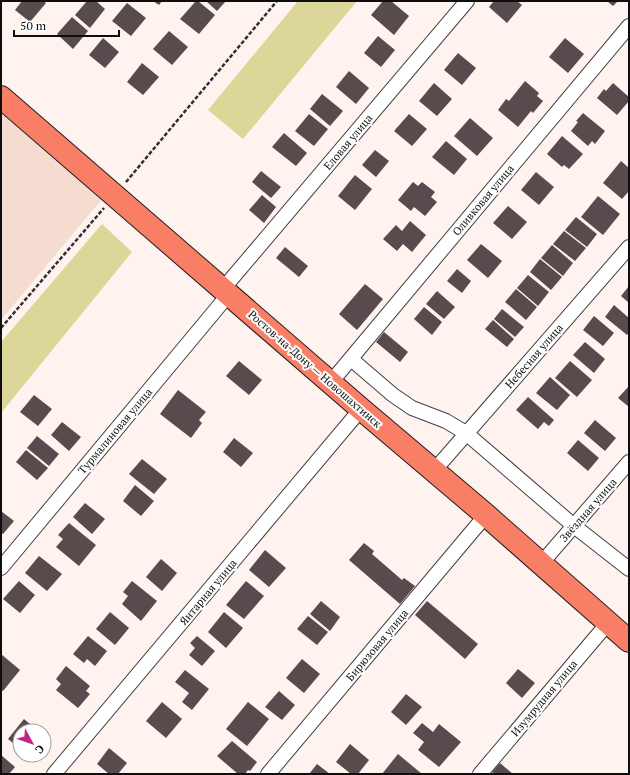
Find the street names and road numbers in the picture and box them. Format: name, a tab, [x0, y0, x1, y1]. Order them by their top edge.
street label: Еловая улица	[321, 111, 376, 173]
street label: Оливковая улица	[449, 161, 517, 238]
street label: Ростов-на-Дону — Новошахтинск	[245, 307, 385, 431]
street label: Небесная улица	[502, 320, 566, 391]
street label: Турмалиновая улица	[75, 385, 155, 477]
street label: Звёздная улица	[556, 475, 620, 545]
street label: Янтарная улица	[176, 556, 240, 628]
street label: Бирюзовая улица	[343, 606, 411, 684]
street label: Изумрудная улица	[508, 656, 580, 739]

